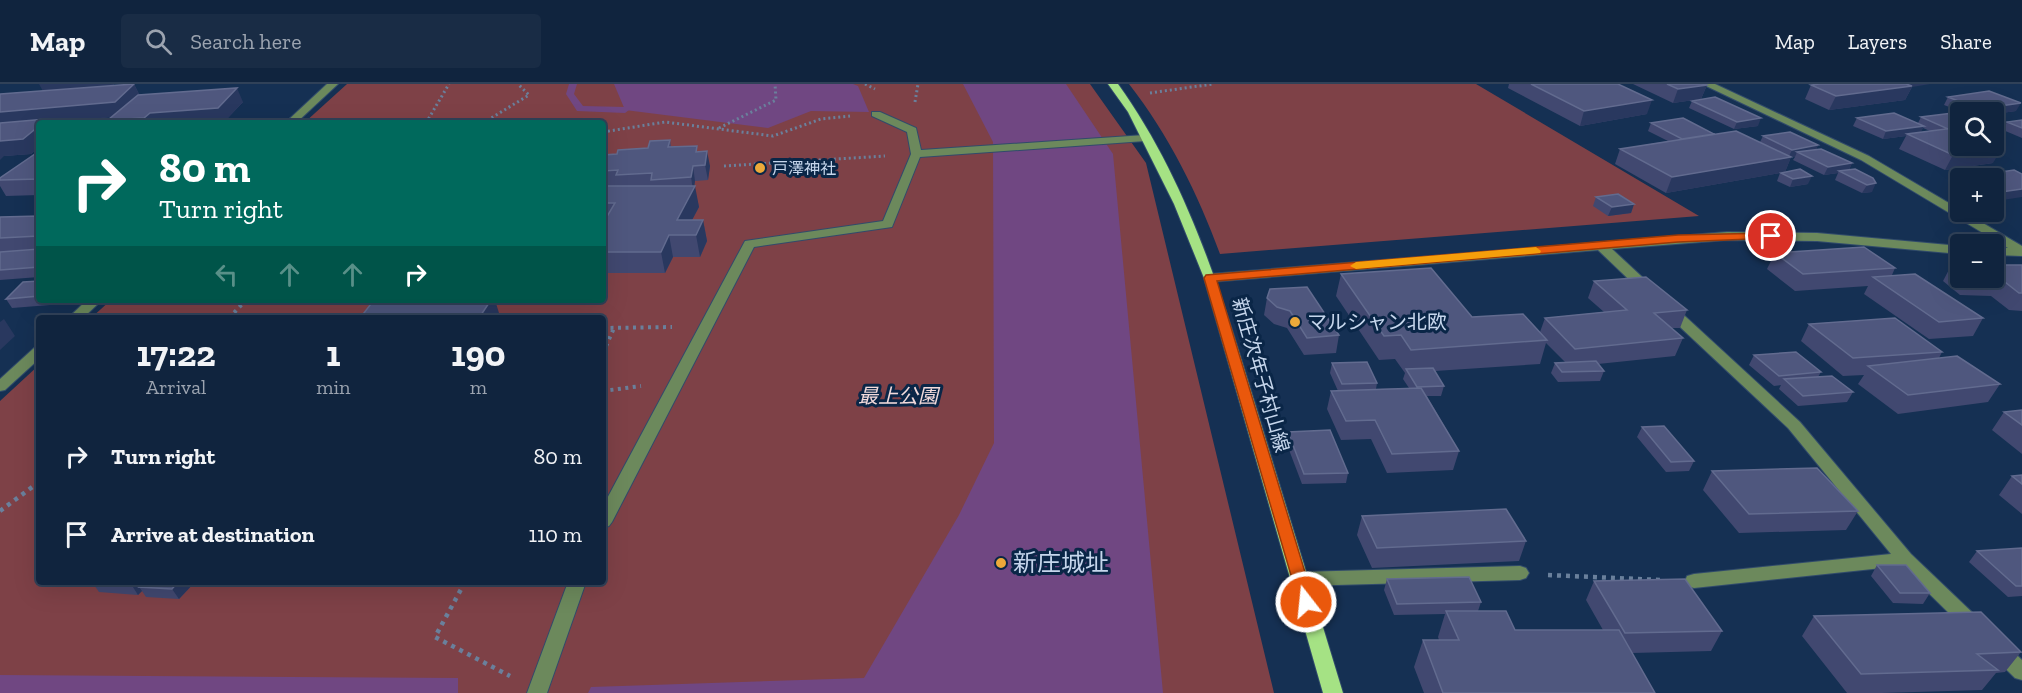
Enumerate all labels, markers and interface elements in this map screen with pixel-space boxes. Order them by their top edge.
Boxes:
search box [121,14,541,68]
text: Map [30,25,85,58]
icon: search [142,25,175,58]
text: Search here [190,28,302,55]
text: Map [1775,29,1815,54]
text: Layers [1848,29,1907,54]
text: Share [1940,29,1992,54]
map controls [1950,102,2004,288]
button: search [1950,102,2004,156]
text: 80 m [159,142,250,193]
icon: right [60,144,138,222]
place label: 戸澤神社 [772,159,836,178]
marker: 戸澤神社 [753,161,767,175]
button: + [1950,168,2004,222]
text: Turn right [159,193,283,225]
pin [1745,210,1796,261]
icon: arrive [1754,219,1787,252]
button: − [1950,234,2004,288]
icon: left [210,258,243,291]
icon: ahead [273,258,306,291]
icon: ahead [336,258,369,291]
icon: right [399,258,432,291]
street label: 新庄次年子村山線 [1227,295,1295,455]
place label: マルシャン北欧 [1307,310,1447,334]
marker: マルシャン北欧 [1288,315,1302,329]
text: 17:22 [136,332,216,375]
text: 1 [326,332,341,375]
text: 190 [451,332,506,375]
text: Arrival [146,375,206,399]
text: min [316,375,351,399]
text: m [470,375,487,399]
park label: 最上公園 [858,384,941,408]
icon: right [60,440,93,473]
text: Turn right [111,443,215,470]
text: 80 m [534,443,582,470]
icon: arrive [60,518,93,551]
text: Arrive at destination [111,521,314,548]
text: 110 m [528,521,582,548]
place label: 新庄城址 [1013,548,1109,577]
marker: 新庄城址 [994,556,1008,570]
position arrow [1274,570,1338,634]

